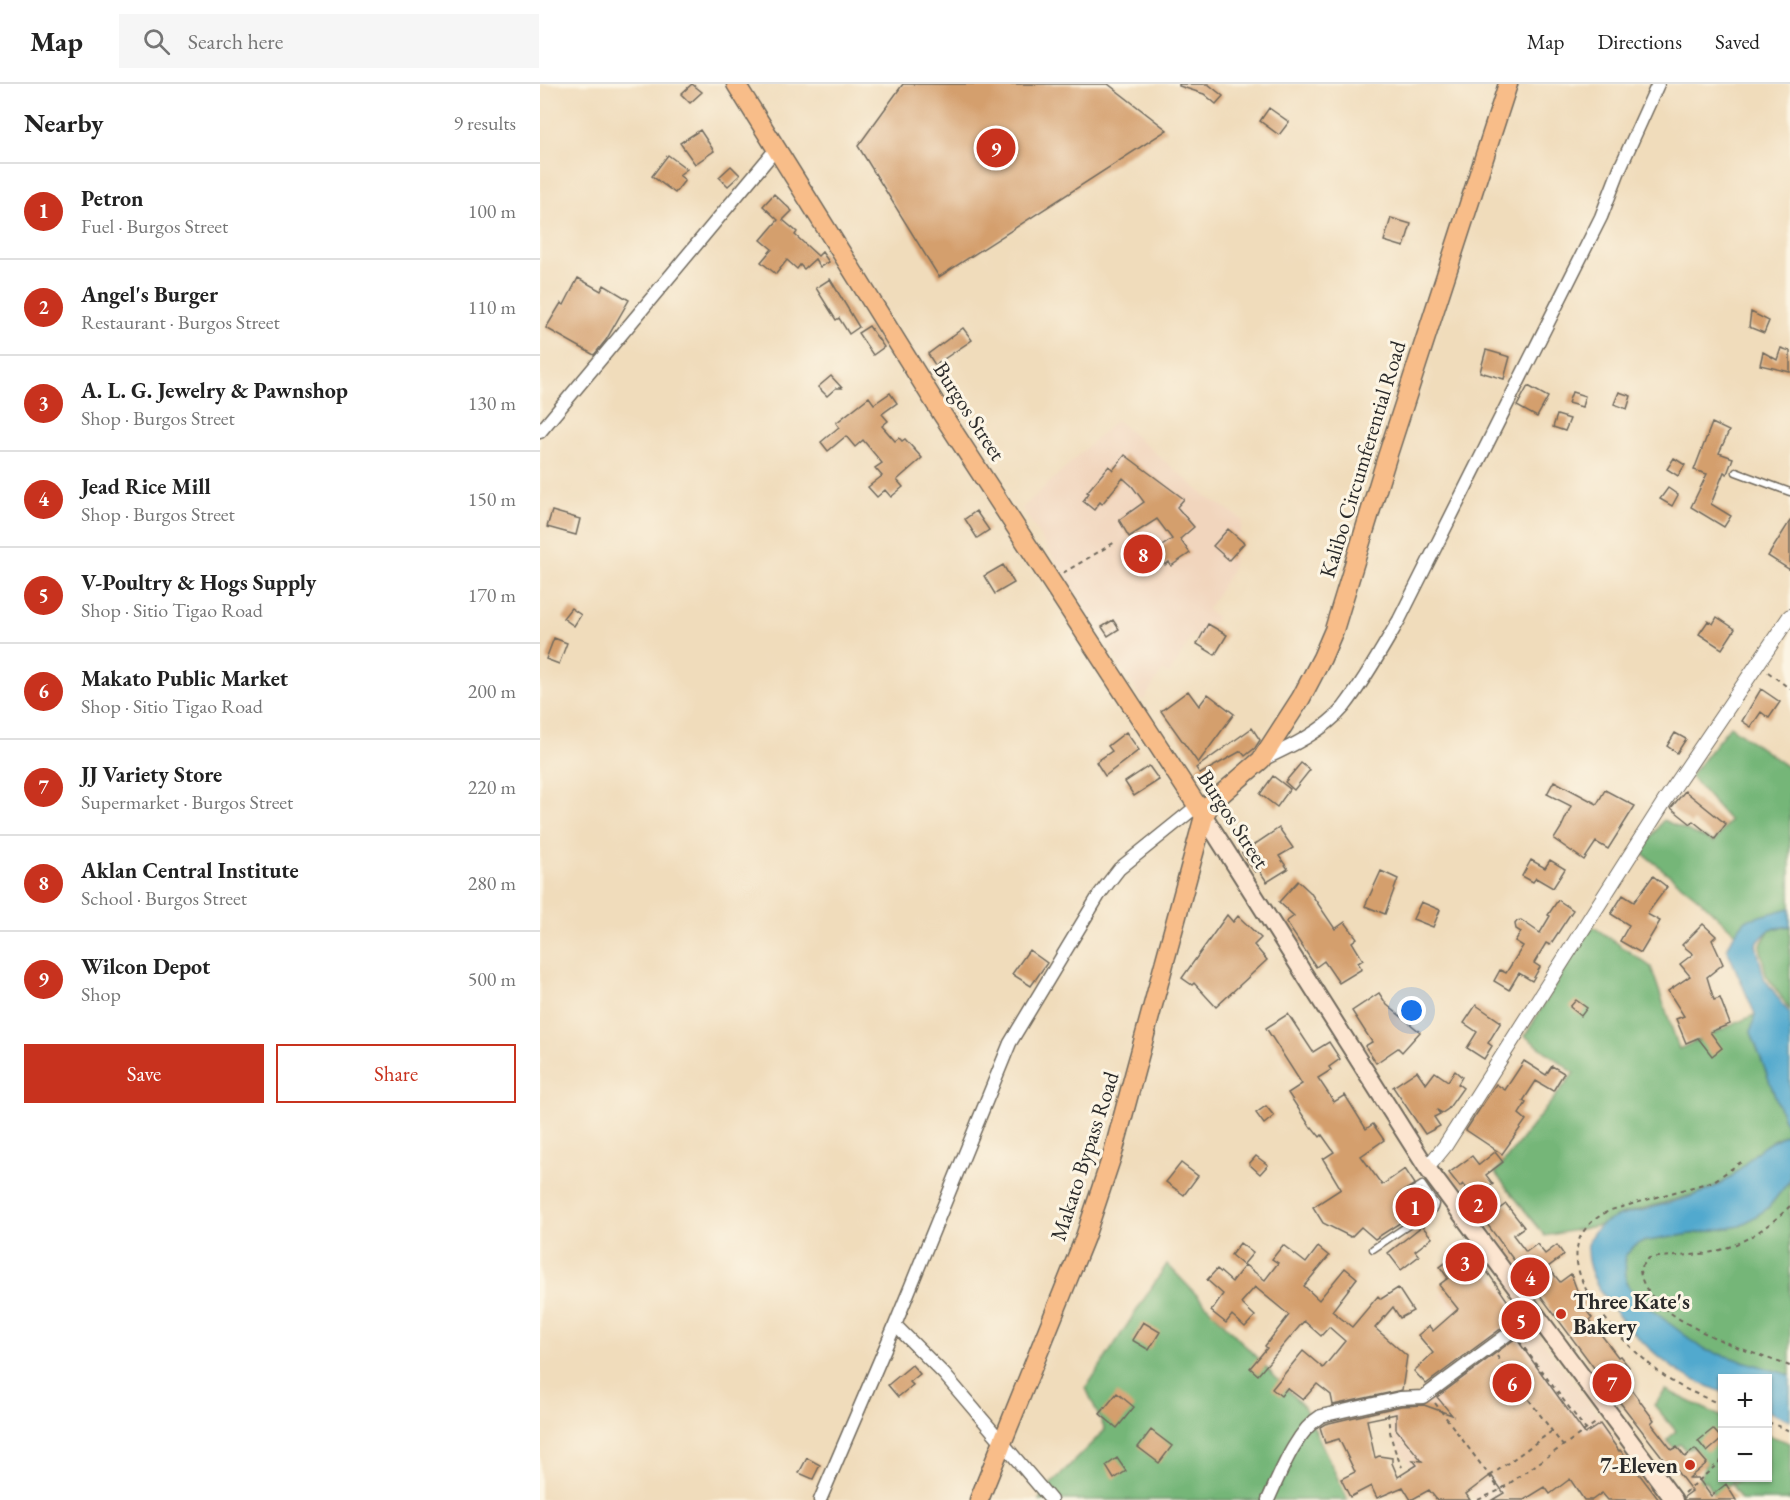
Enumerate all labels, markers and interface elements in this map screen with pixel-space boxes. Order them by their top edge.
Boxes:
search box [119,14,539,68]
text: Map [30,23,83,59]
icon: search [140,25,173,58]
text: Search here [188,27,283,56]
text: Map [1527,28,1564,55]
text: Directions [1597,28,1682,55]
text: Saved [1715,28,1760,55]
text: Nearby [24,106,104,140]
text: 9 results [453,110,516,136]
pin: 9 [976,126,1016,170]
text: Petron [81,184,144,213]
text: 1 [38,198,49,224]
text: 100 m [468,198,516,224]
text: Fuel · Burgos Street [81,213,228,239]
text: Angel's Burger [81,280,218,309]
text: 2 [38,294,49,320]
text: 110 m [468,294,516,320]
text: Restaurant · Burgos Street [81,309,280,335]
street label: Kalibo Circumferential Road [1313,336,1413,581]
street label: Burgos Street [927,356,1012,466]
text: A. L. G. Jewelry & Pawnshop [81,376,348,405]
text: 3 [38,390,49,416]
text: 130 m [468,390,516,416]
text: Shop · Burgos Street [81,405,235,431]
text: Jead Rice Mill [81,472,211,501]
text: 4 [38,486,49,512]
text: 150 m [468,486,516,512]
text: Shop · Burgos Street [81,501,235,527]
pin: 8 [1124,532,1162,576]
text: V-Poultry & Hogs Supply [81,568,316,597]
text: 5 [38,582,49,608]
text: 170 m [468,582,516,608]
text: Shop · Sitio Tigao Road [81,597,263,623]
text: Makato Public Market [81,664,288,693]
text: 6 [38,678,49,704]
text: 200 m [468,678,516,704]
text: Shop · Sitio Tigao Road [81,693,263,719]
text: JJ Variety Store [81,760,222,789]
street label: Burgos Street [1191,764,1276,874]
text: 7 [38,774,49,800]
text: 220 m [468,774,516,800]
text: Supermarket · Burgos Street [81,789,293,815]
text: Aklan Central Institute [81,856,299,885]
text: 8 [38,870,49,896]
text: 280 m [468,870,516,896]
text: School · Burgos Street [81,885,247,911]
text: Wilcon Depot [81,952,210,981]
text: 9 [38,966,49,992]
text: 500 m [468,966,516,992]
text: Shop [81,981,121,1007]
your location [1397,996,1426,1025]
button: Save [24,1044,264,1103]
button: Share [276,1044,516,1103]
street label: Makato Bypass Road [1043,1067,1126,1245]
pin: 2 [1458,1182,1498,1226]
pin: 1 [1396,1184,1434,1230]
pin: 3 [1446,1240,1484,1284]
pin: 4 [1510,1254,1550,1300]
place label: Three Kate's Bakery [1573,1287,1690,1341]
pin: 5 [1502,1298,1540,1342]
marker: Three Kate's Bakery [1554,1307,1568,1321]
pin: 6 [1492,1360,1532,1406]
pin: 7 [1592,1360,1632,1406]
map controls [1718,1374,1772,1482]
button: + [1718,1374,1772,1428]
button: − [1718,1428,1772,1482]
place label: 7-Eleven [1600,1451,1679,1480]
marker: 7-Eleven [1683,1458,1697,1472]

